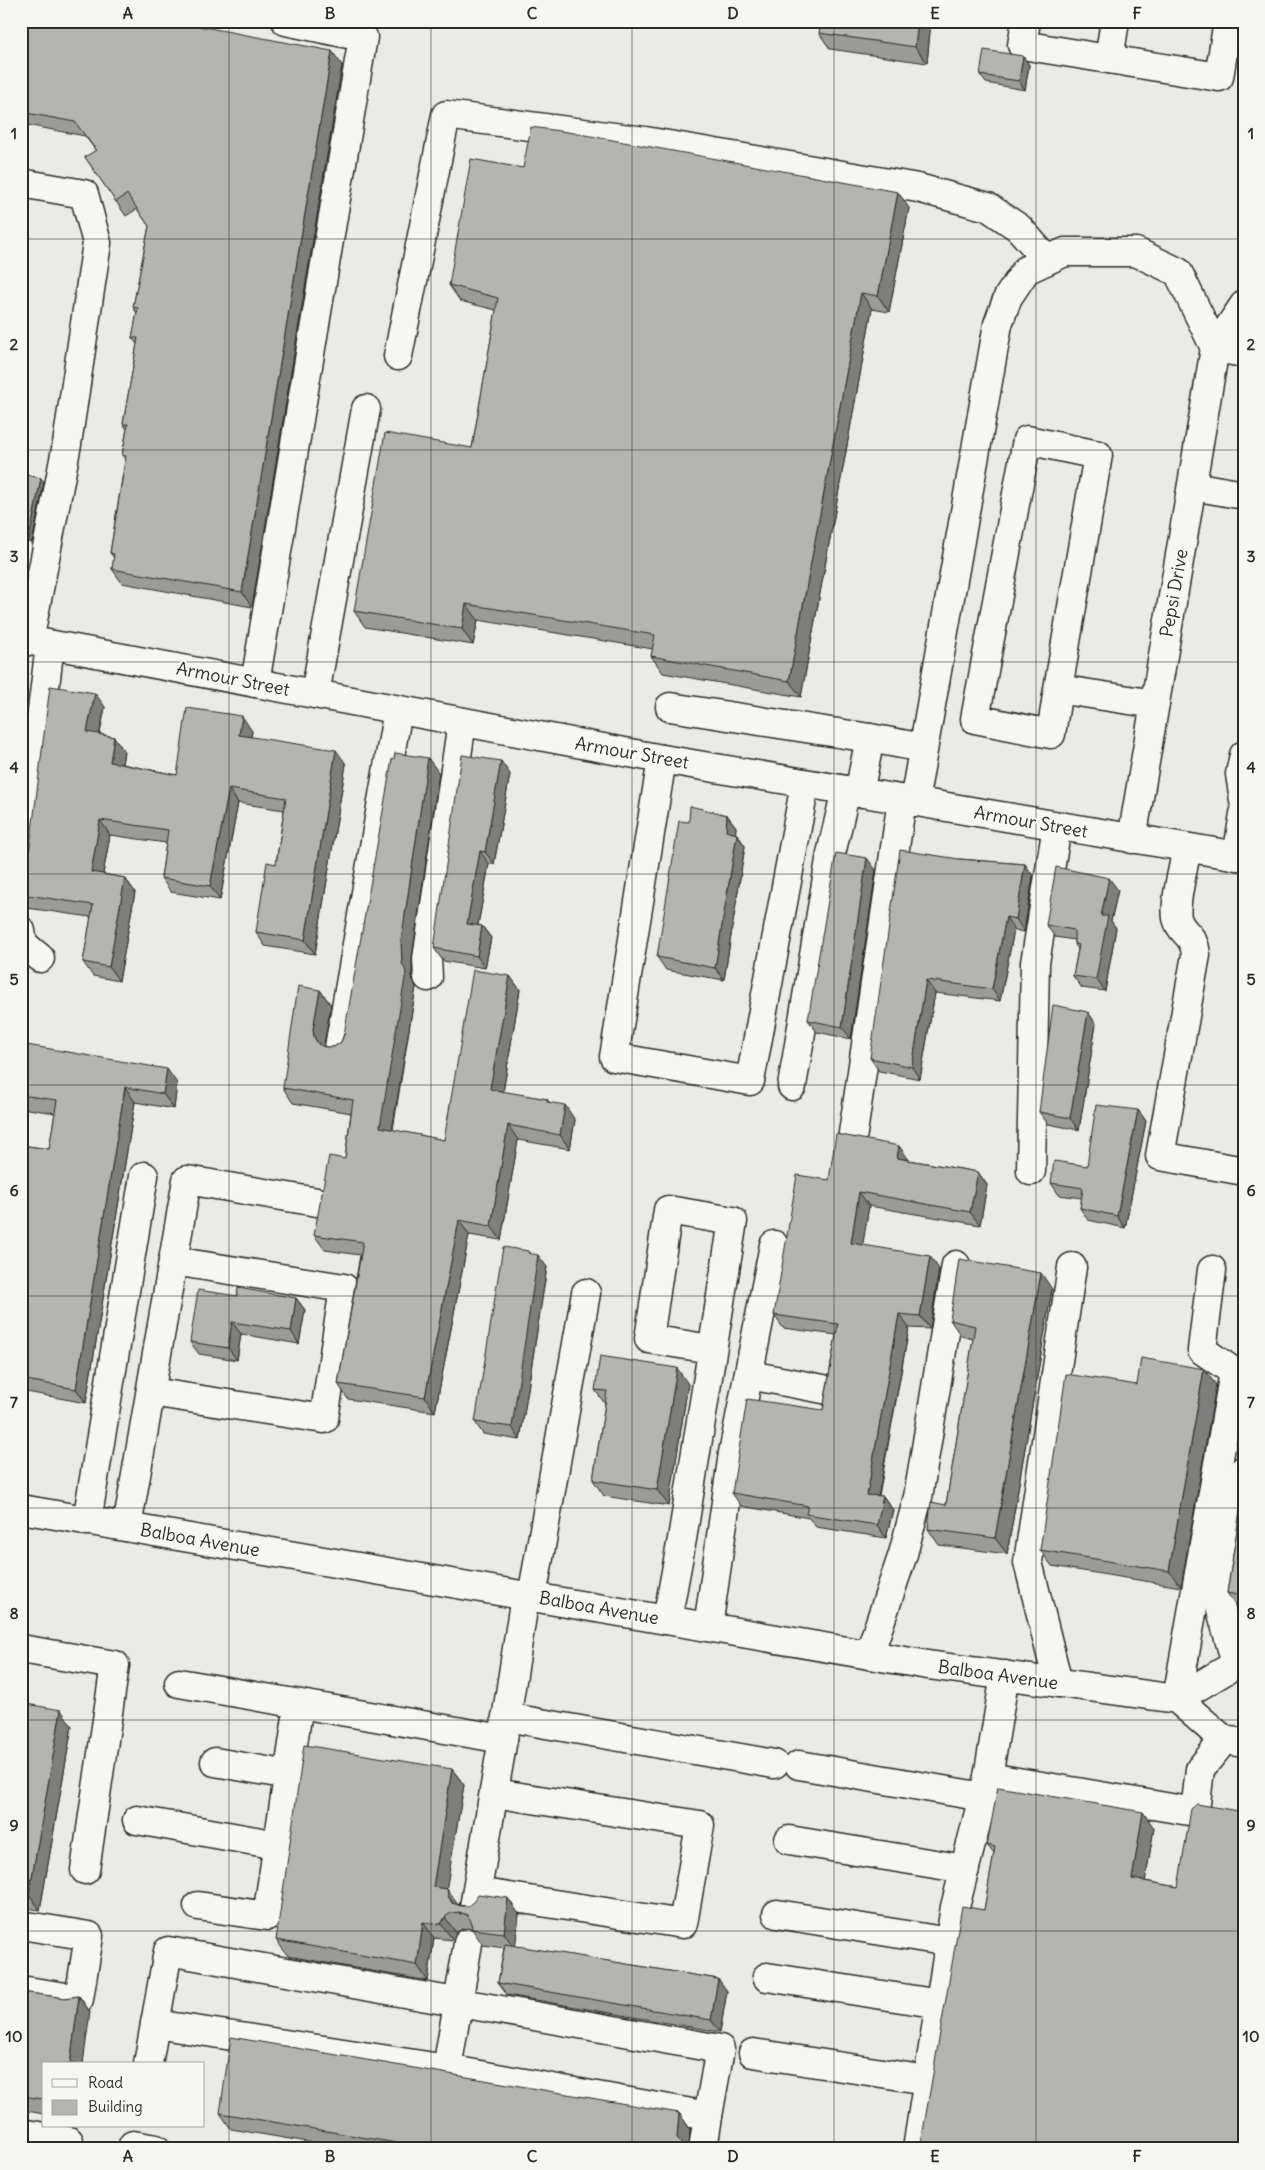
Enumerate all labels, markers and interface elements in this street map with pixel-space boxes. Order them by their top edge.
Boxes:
text: A [123,3,133,23]
text: B [325,3,336,23]
text: C [527,3,538,23]
text: D [727,3,739,23]
text: E [930,3,940,23]
text: F [1132,3,1142,23]
text: 1 [11,123,17,143]
text: 1 [1248,123,1254,143]
text: 2 [10,334,19,354]
text: 2 [1247,334,1256,354]
text: 3 [9,546,19,566]
text: 3 [1246,546,1256,566]
street label: Pepsi Drive [1154,547,1193,639]
street label: Armour Street [174,656,292,701]
street label: Armour Street [573,731,691,774]
text: 4 [9,757,19,777]
text: 4 [1246,757,1256,777]
street label: Armour Street [972,800,1090,843]
text: 5 [9,969,19,989]
text: 5 [1246,969,1256,989]
text: 6 [9,1180,19,1200]
text: 6 [1246,1180,1256,1200]
text: 7 [10,1392,18,1412]
text: 7 [1247,1392,1255,1412]
street label: Balboa Avenue [138,1518,262,1561]
street label: Balboa Avenue [537,1586,661,1629]
text: 8 [9,1603,19,1623]
text: 8 [1246,1603,1256,1623]
street label: Balboa Avenue [937,1655,1060,1694]
text: 9 [9,1815,19,1835]
text: 9 [1246,1815,1256,1835]
text: 10 [6,2026,22,2046]
text: 10 [1243,2026,1259,2046]
legend [42,2062,205,2128]
text: Road [88,2073,123,2092]
text: Building [88,2097,143,2116]
text: A [123,2146,133,2166]
text: B [325,2146,336,2166]
text: C [527,2146,538,2166]
text: D [727,2146,739,2166]
text: E [930,2146,940,2166]
text: F [1132,2146,1142,2166]

